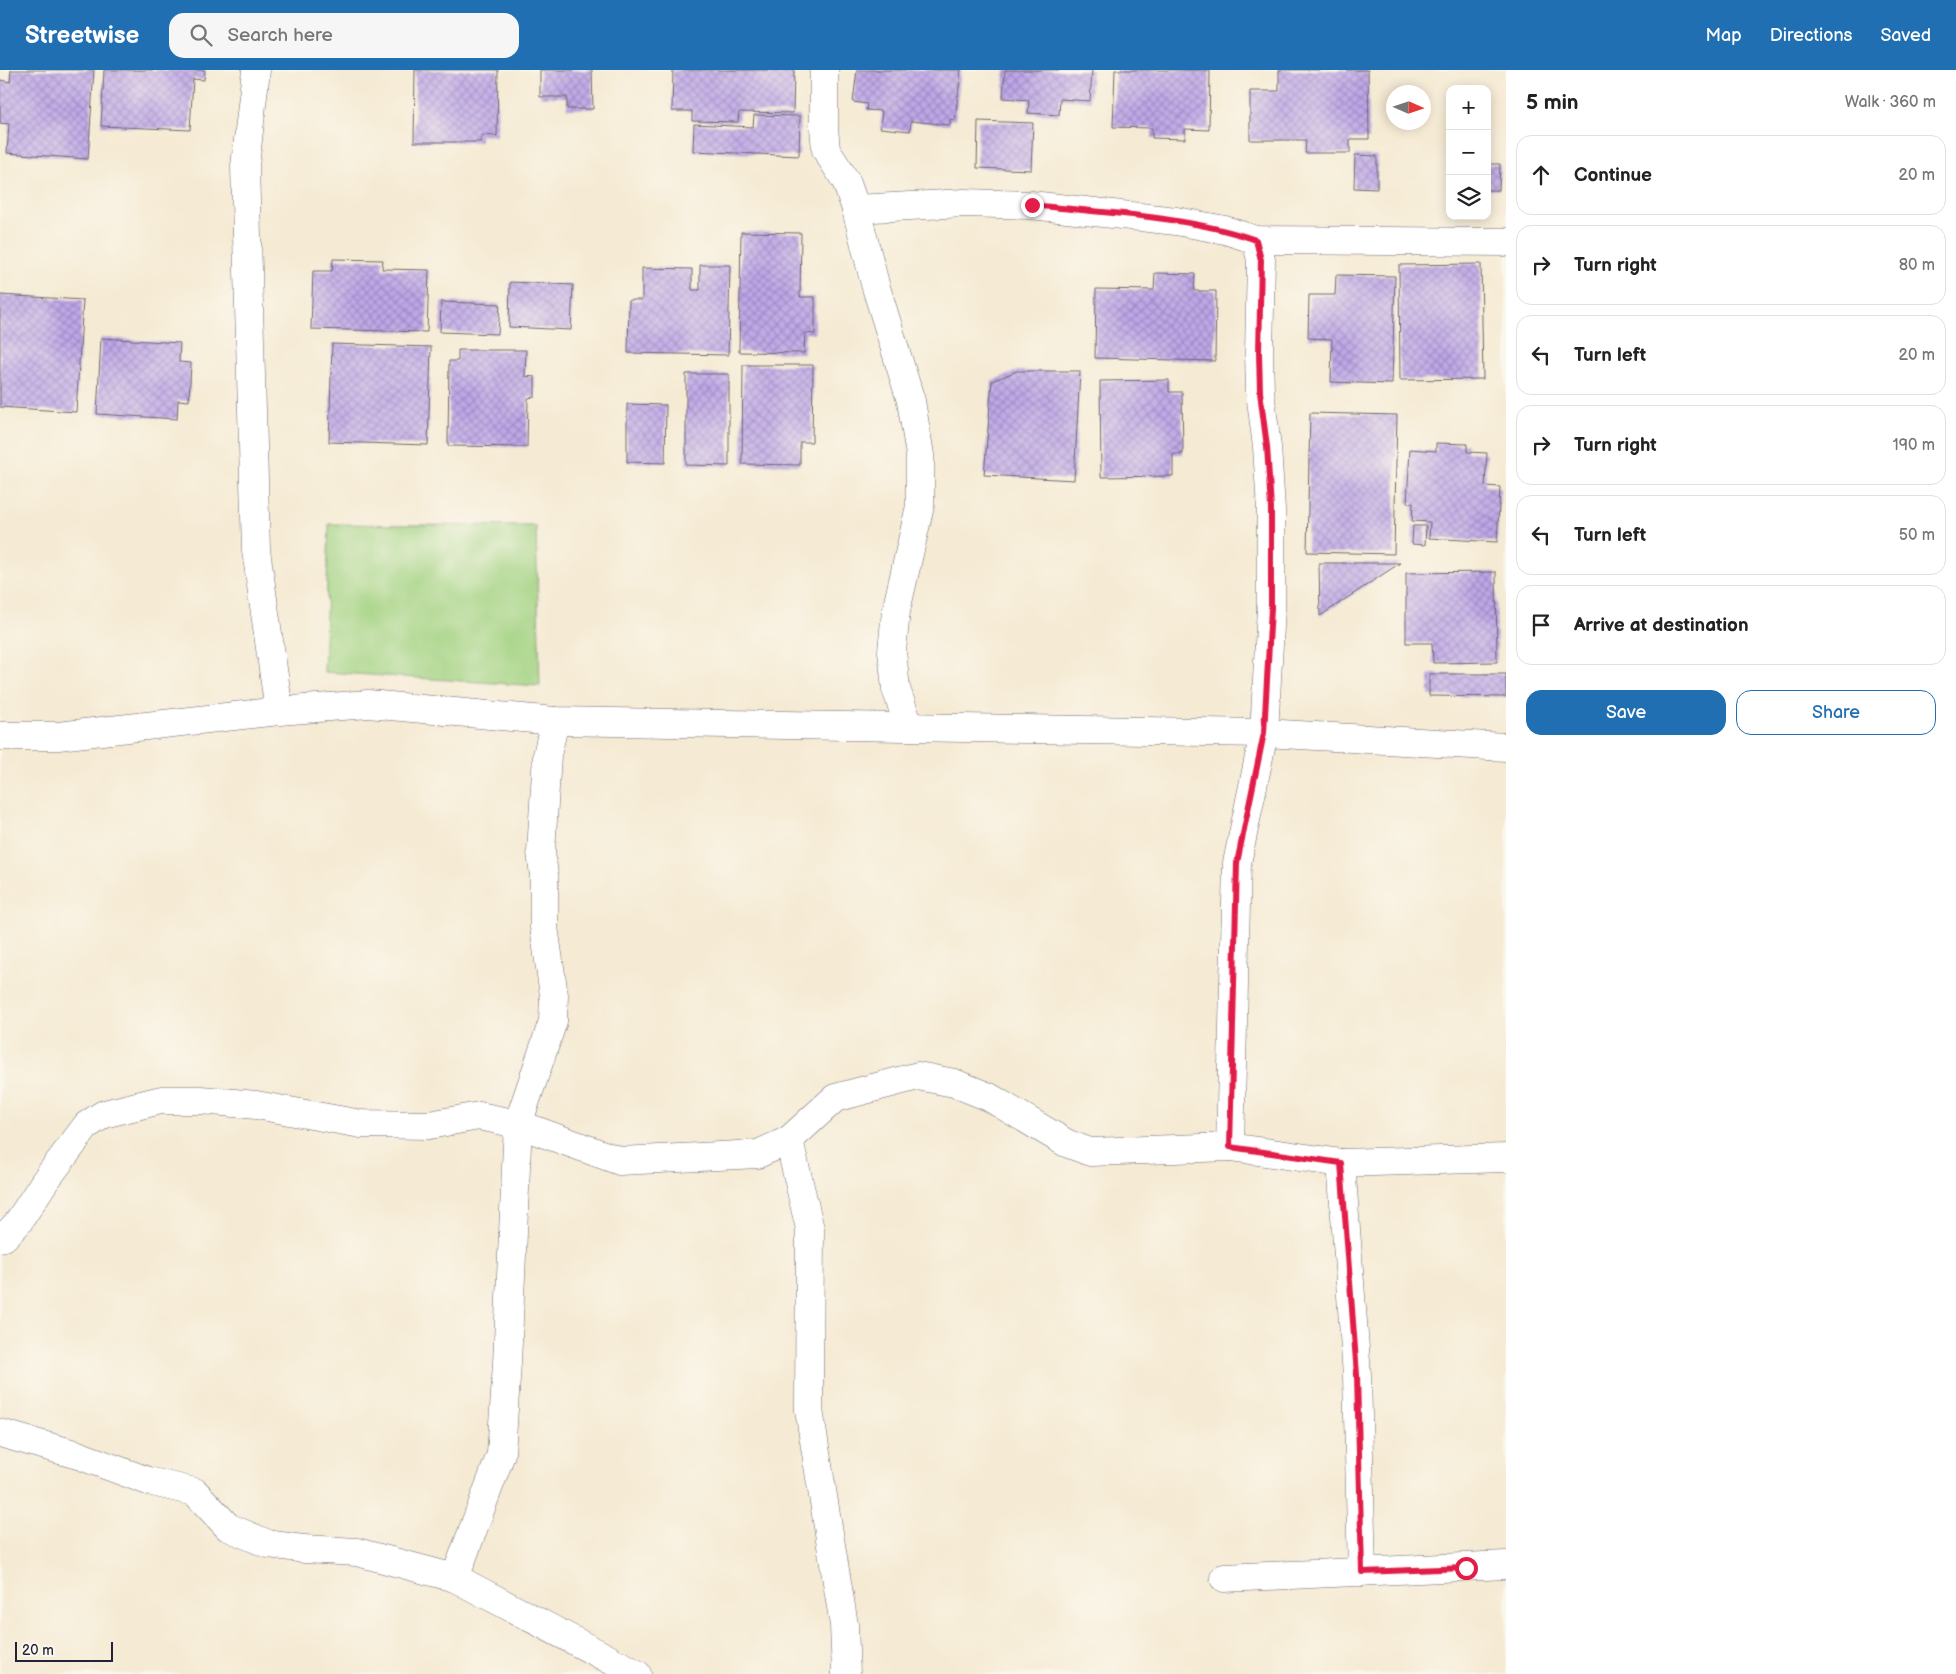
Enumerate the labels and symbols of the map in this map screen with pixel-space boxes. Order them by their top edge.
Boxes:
north arrow [1386,85,1431,130]
route end [1021,194,1044,217]
route start [1455,1557,1478,1580]
scale bar [15,1639,112,1662]

